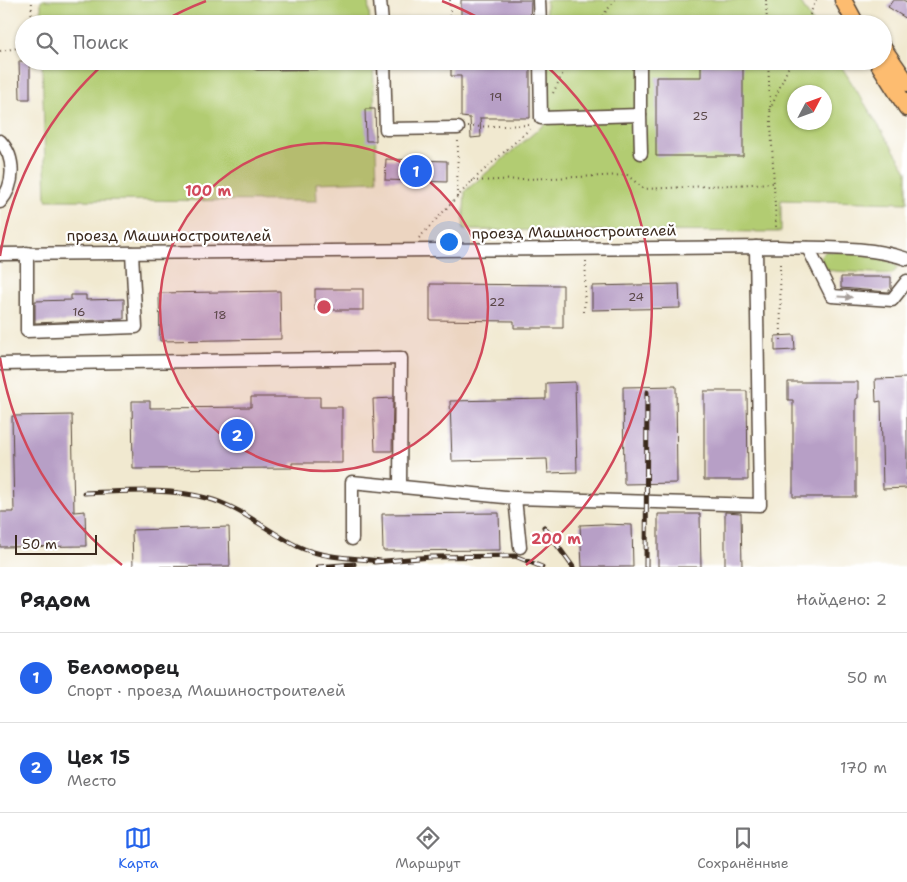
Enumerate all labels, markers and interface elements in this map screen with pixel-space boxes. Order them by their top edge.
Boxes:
search box [15,15,892,70]
icon: search [33,29,61,57]
text: Поиск [73,30,128,55]
north arrow [787,85,832,130]
house number: 19 [490,89,502,105]
house number: 25 [692,108,708,124]
pin: 1 [400,152,432,190]
text: 100 m [185,181,231,201]
street label: проезд Машиностроителей [472,220,677,244]
street label: проезд Машиностроителей [67,226,271,246]
your location [436,229,462,255]
house number: 24 [628,289,644,305]
one-way arrow [837,293,853,301]
house number: 22 [489,294,505,310]
centre of rings [315,298,333,316]
house number: 16 [72,304,86,320]
house number: 18 [213,307,227,323]
pin: 2 [221,416,253,454]
text: 200 m [531,529,581,549]
scale bar [15,532,98,555]
text: 50 m [22,535,57,553]
text: Рядом [20,586,90,614]
text: Найдено: 2 [796,589,887,610]
text: Беломорец [67,655,179,680]
text: 1 [32,667,40,688]
text: 50 m [847,667,887,688]
text: Спорт · проезд Машиностроителей [67,680,346,701]
text: Цех 15 [67,745,130,770]
text: 2 [30,757,42,778]
text: 170 m [840,757,887,778]
text: Место [67,770,117,791]
tab: Карта [118,824,158,872]
tab: Маршрут [395,824,460,872]
tab: Сохранённые [697,824,789,872]

